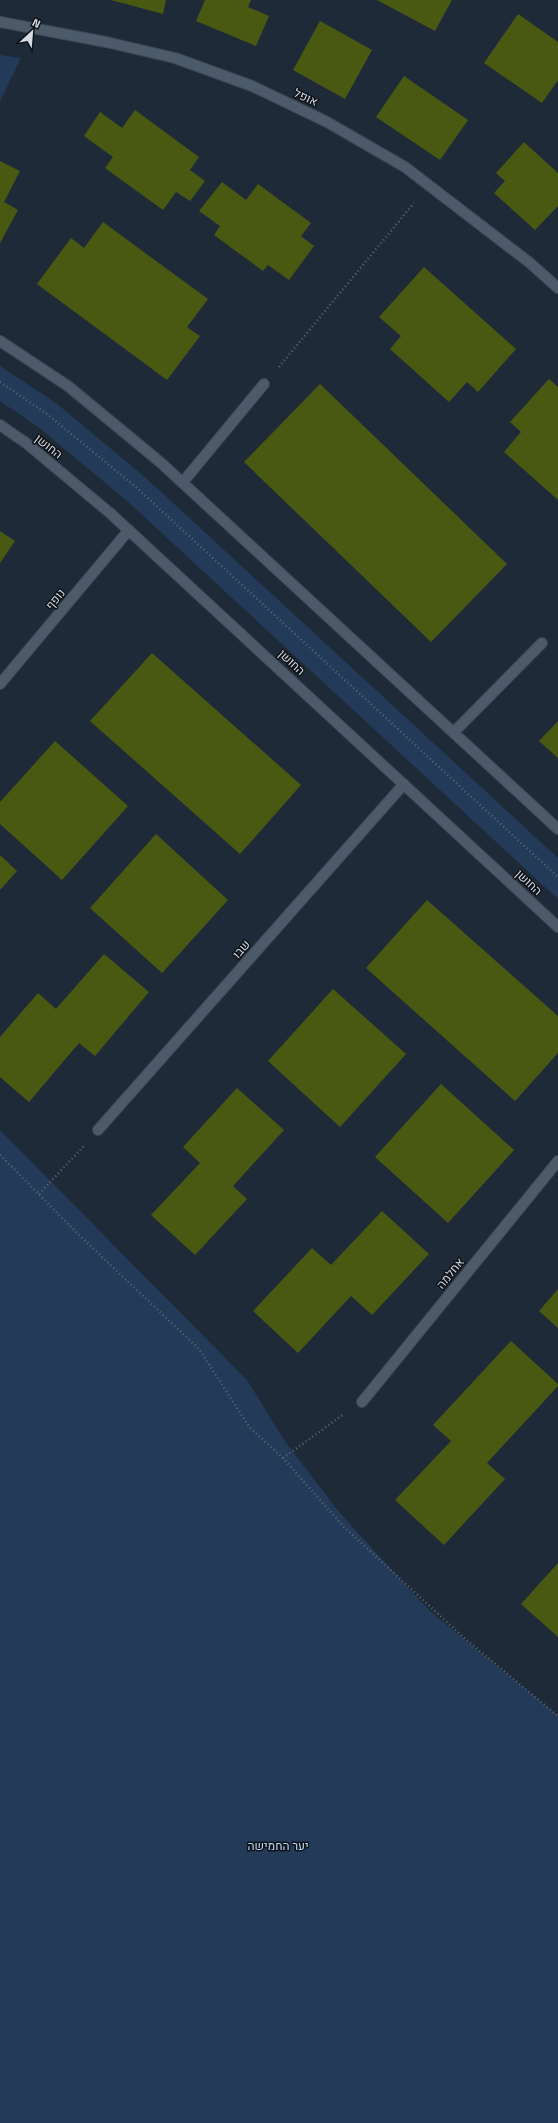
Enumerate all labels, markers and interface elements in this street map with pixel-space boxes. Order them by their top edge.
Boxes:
north arrow [12,12,52,52]
text: N [29,14,43,32]
street label: אופל [291,83,322,111]
street label: החושן [31,429,67,463]
street label: נופף [40,584,70,614]
street label: החושן [274,645,310,679]
street label: החושן [511,865,547,899]
street label: שבו [227,935,255,963]
street label: אחלמה [431,1253,469,1293]
park label: יער החמישה [247,1836,309,1855]

